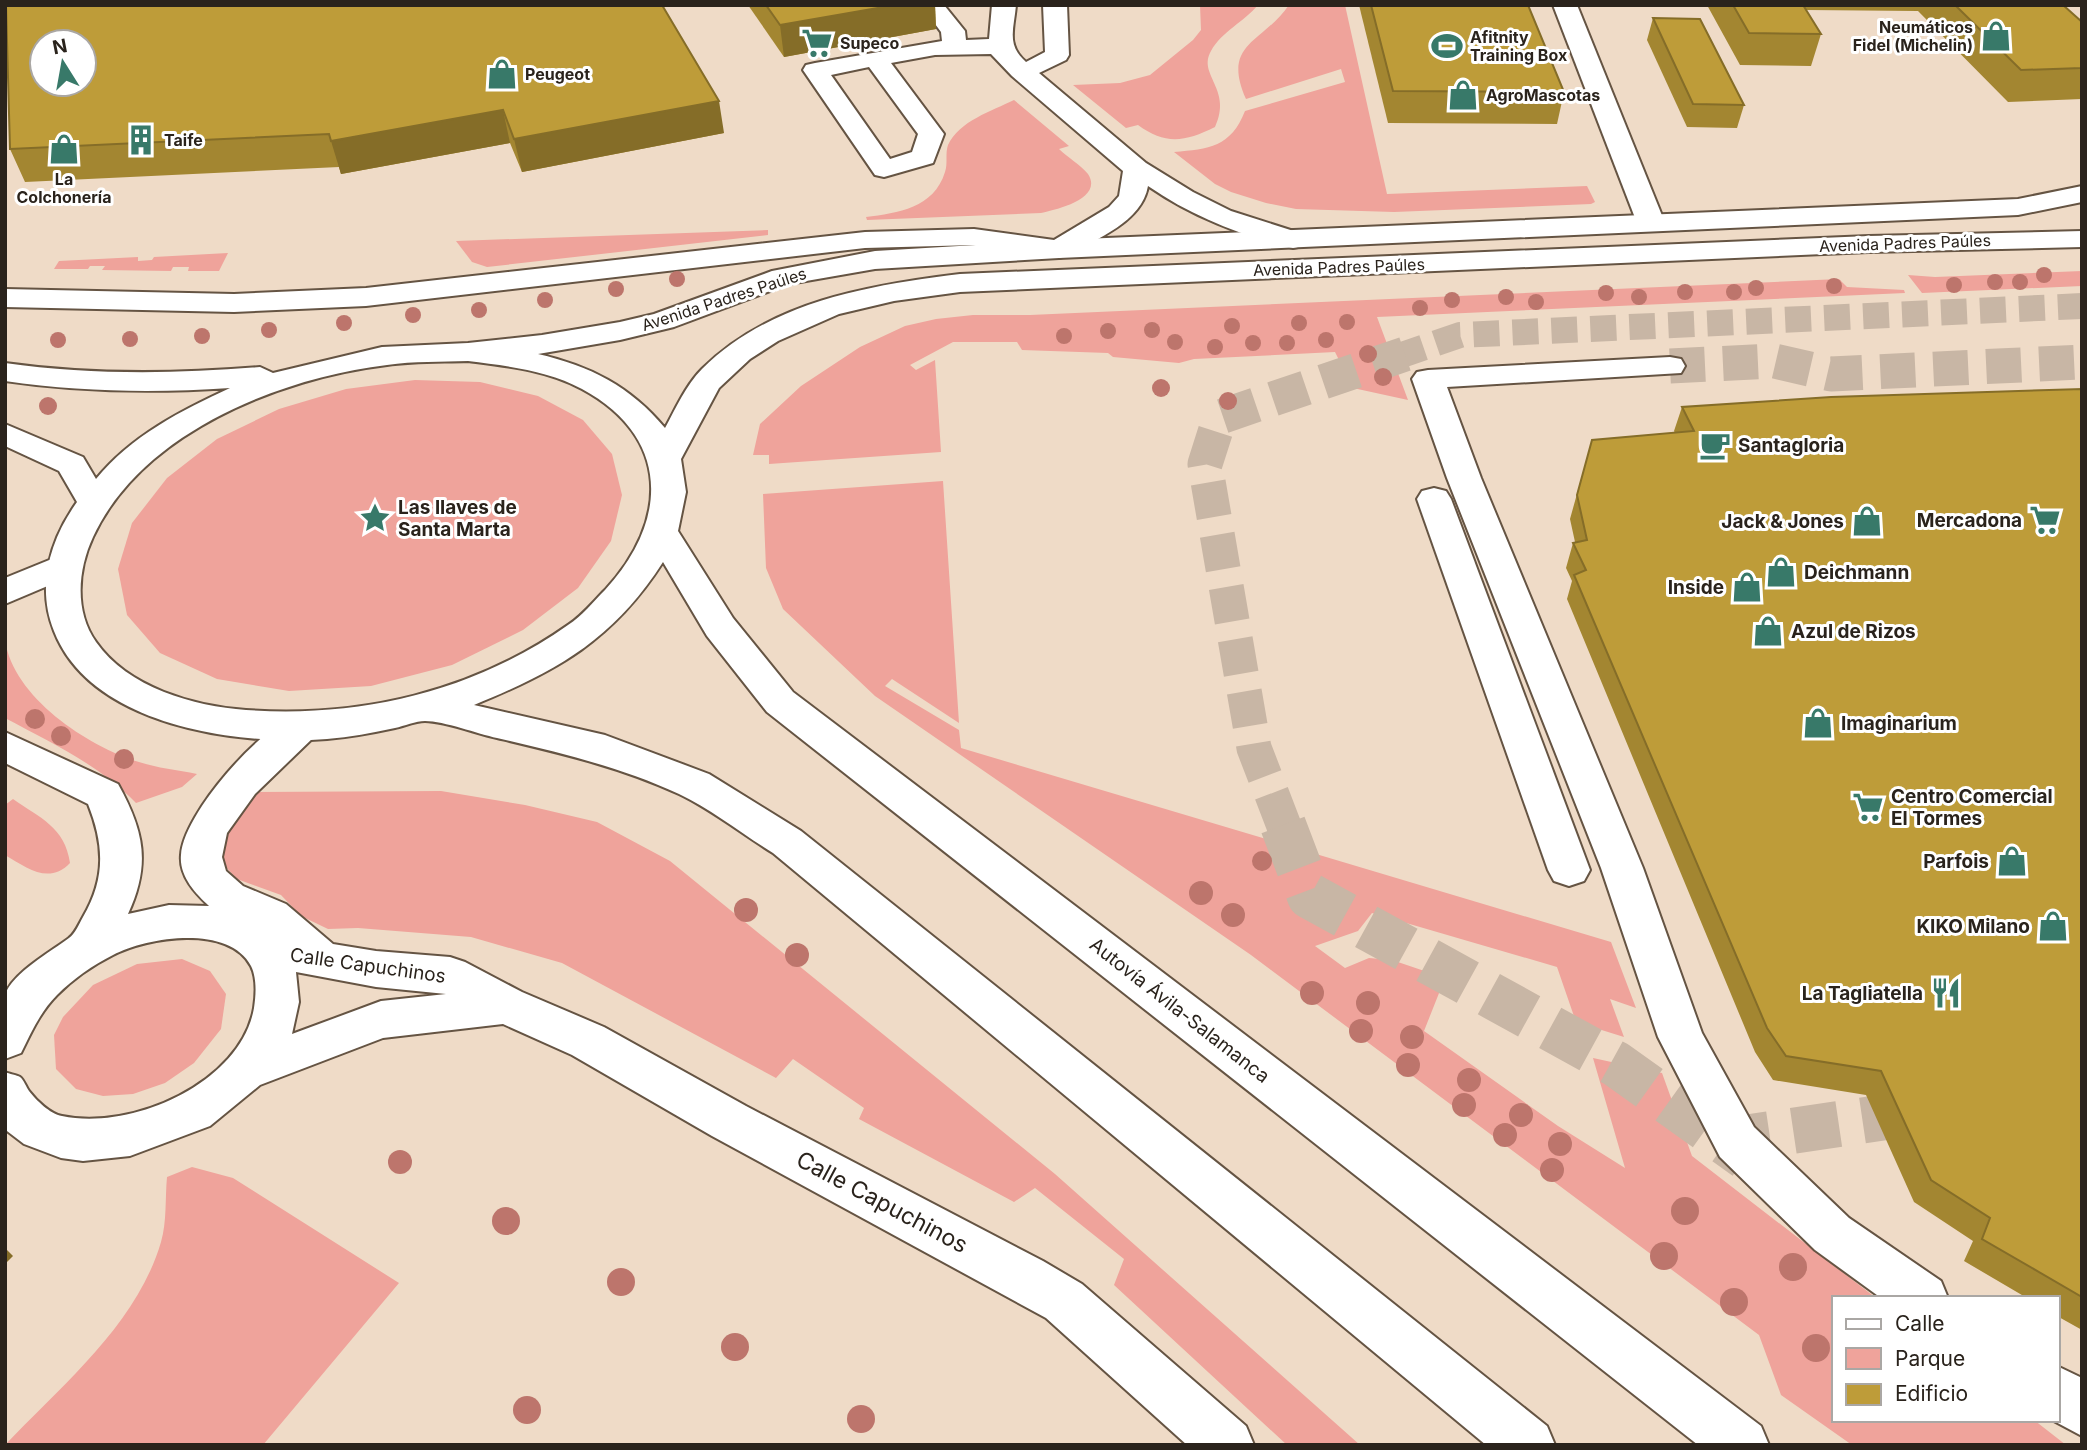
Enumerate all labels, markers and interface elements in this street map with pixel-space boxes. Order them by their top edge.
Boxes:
place label: Neumáticos Fidel (Michelin) [1853,17,1973,55]
shop icon: Neumáticos Fidel (Michelin) [1979,19,2013,53]
supermarket icon: Supeco [800,26,834,60]
place label: Afitnity Training Box [1470,27,1567,65]
north arrow [28,28,98,98]
sports icon: Afitnity Training Box [1430,29,1464,63]
place label: Supeco [840,33,899,53]
text: N [51,34,69,59]
shop icon: Peugeot [485,57,519,91]
place label: Peugeot [525,64,590,84]
shop icon: AgroMascotas [1446,78,1480,112]
place label: AgroMascotas [1486,85,1600,105]
building icon: Taife [124,123,158,157]
place label: Taife [164,130,203,150]
shop icon: La Colchonería [47,132,81,166]
place label: La Colchonería [17,169,111,207]
street label: Avenida Padres Paúles [1819,230,1991,256]
street label: Avenida Padres Paúles [1253,254,1425,280]
street label: Avenida Padres Paúles [639,263,809,335]
cafe icon: Santagloria [1698,428,1732,462]
place label: Santagloria [1738,434,1844,457]
place label: Las llaves de Santa Marta [398,496,517,541]
place icon: Las llaves de Santa Marta [358,501,392,535]
supermarket icon: Mercadona [2028,503,2062,537]
shop icon: Jack & Jones [1850,504,1884,538]
place label: Mercadona [1917,509,2022,532]
place label: Jack & Jones [1721,510,1844,533]
shop icon: Deichmann [1764,555,1798,589]
place label: Deichmann [1804,561,1909,584]
shop icon: Inside [1730,570,1764,604]
place label: Inside [1668,576,1724,599]
shop icon: Azul de Rizos [1751,614,1785,648]
place label: Azul de Rizos [1791,620,1916,643]
shop icon: Imaginarium [1801,706,1835,740]
place label: Imaginarium [1841,712,1957,735]
place label: Centro Comercial El Tormes [1891,785,2053,830]
supermarket icon: Centro Comercial El Tormes [1851,790,1885,824]
shop icon: Parfois [1995,844,2029,878]
place label: Parfois [1923,850,1989,873]
shop icon: KIKO Milano [2036,909,2070,943]
place label: KIKO Milano [1916,915,2030,938]
street label: Autovía Ávila-Salamanca [1085,932,1275,1088]
street label: Calle Capuchinos [289,943,447,988]
restaurant icon: La Tagliatella [1929,976,1963,1010]
place label: La Tagliatella [1802,982,1923,1005]
street label: Calle Capuchinos [792,1145,972,1259]
legend [1832,1296,2059,1422]
text: Calle [1895,1311,1945,1336]
text: Parque [1895,1346,1965,1371]
text: Edificio [1895,1381,1968,1406]

